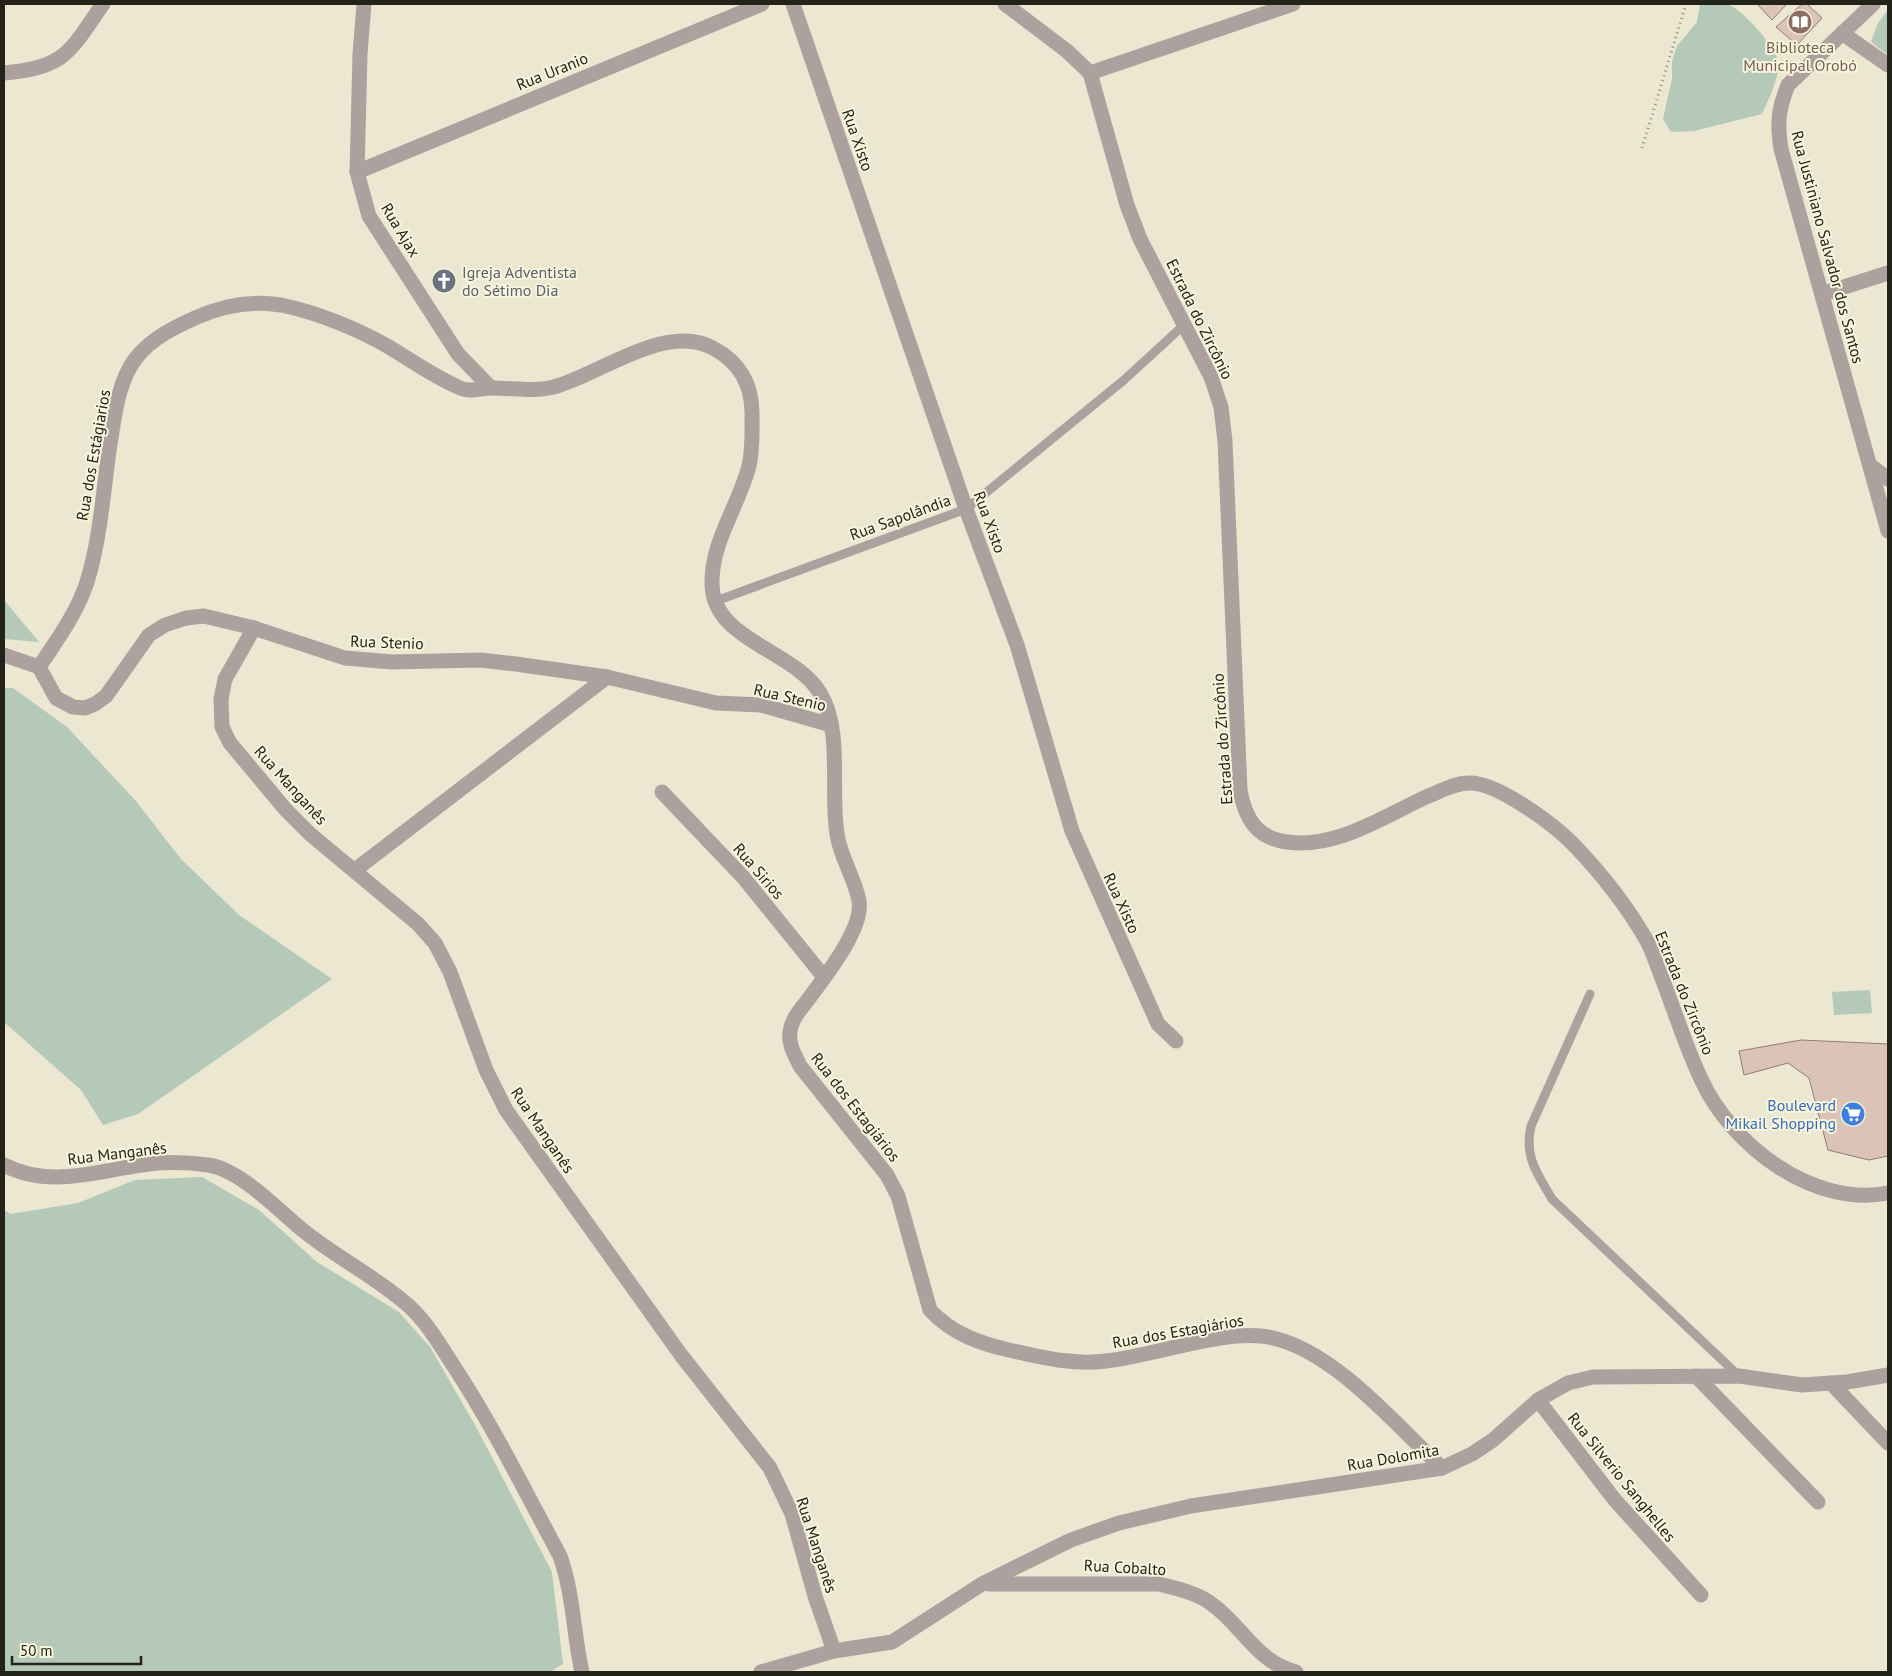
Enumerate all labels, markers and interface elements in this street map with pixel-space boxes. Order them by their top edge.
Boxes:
library icon: Biblioteca Municipal Orobó [1787,9,1813,35]
place label: Biblioteca Municipal Orobó [1743,37,1857,75]
street label: Rua Uranio [513,48,591,94]
street label: Rua Xisto [838,106,878,174]
street label: Rua Justiniano Salvador dos Santos [1787,128,1869,366]
street label: Rua Ajax [377,199,425,261]
street label: Estrada do Zircônio [1162,256,1238,382]
place label: Igreja Adventista do Sétimo Dia [462,262,577,300]
church icon: Igreja Adventista do Sétimo Dia [431,268,457,294]
street label: Rua dos Estágiarios [72,388,114,522]
street label: Rua Xisto [970,488,1010,556]
street label: Rua Sapolândia [847,489,953,545]
street label: Rua Stenio [350,631,424,653]
street label: Estrada do Zircônio [1207,673,1237,805]
street label: Rua Stenio [752,679,828,715]
street label: Rua Manganês [250,741,332,829]
street label: Rua Sirios [729,839,789,903]
street label: Rua Xisto [1099,870,1145,936]
street label: Estrada do Zircônio [1651,928,1719,1058]
street label: Rua dos Estagiários [807,1048,905,1166]
street label: Rua Manganês [507,1083,579,1177]
place label: Boulevard Mikail Shopping [1725,1095,1836,1133]
supermarket icon: Boulevard Mikail Shopping [1840,1101,1866,1127]
street label: Rua Manganês [66,1137,168,1169]
street label: Rua dos Estagiários [1111,1310,1245,1352]
street label: Rua Silverio Sanghelles [1564,1408,1681,1546]
street label: Rua Dolomita [1345,1439,1441,1475]
street label: Rua Manganês [792,1495,842,1596]
street label: Rua Cobalto [1083,1555,1167,1579]
scale bar [12,1634,141,1666]
text: 50 m [20,1641,53,1660]

